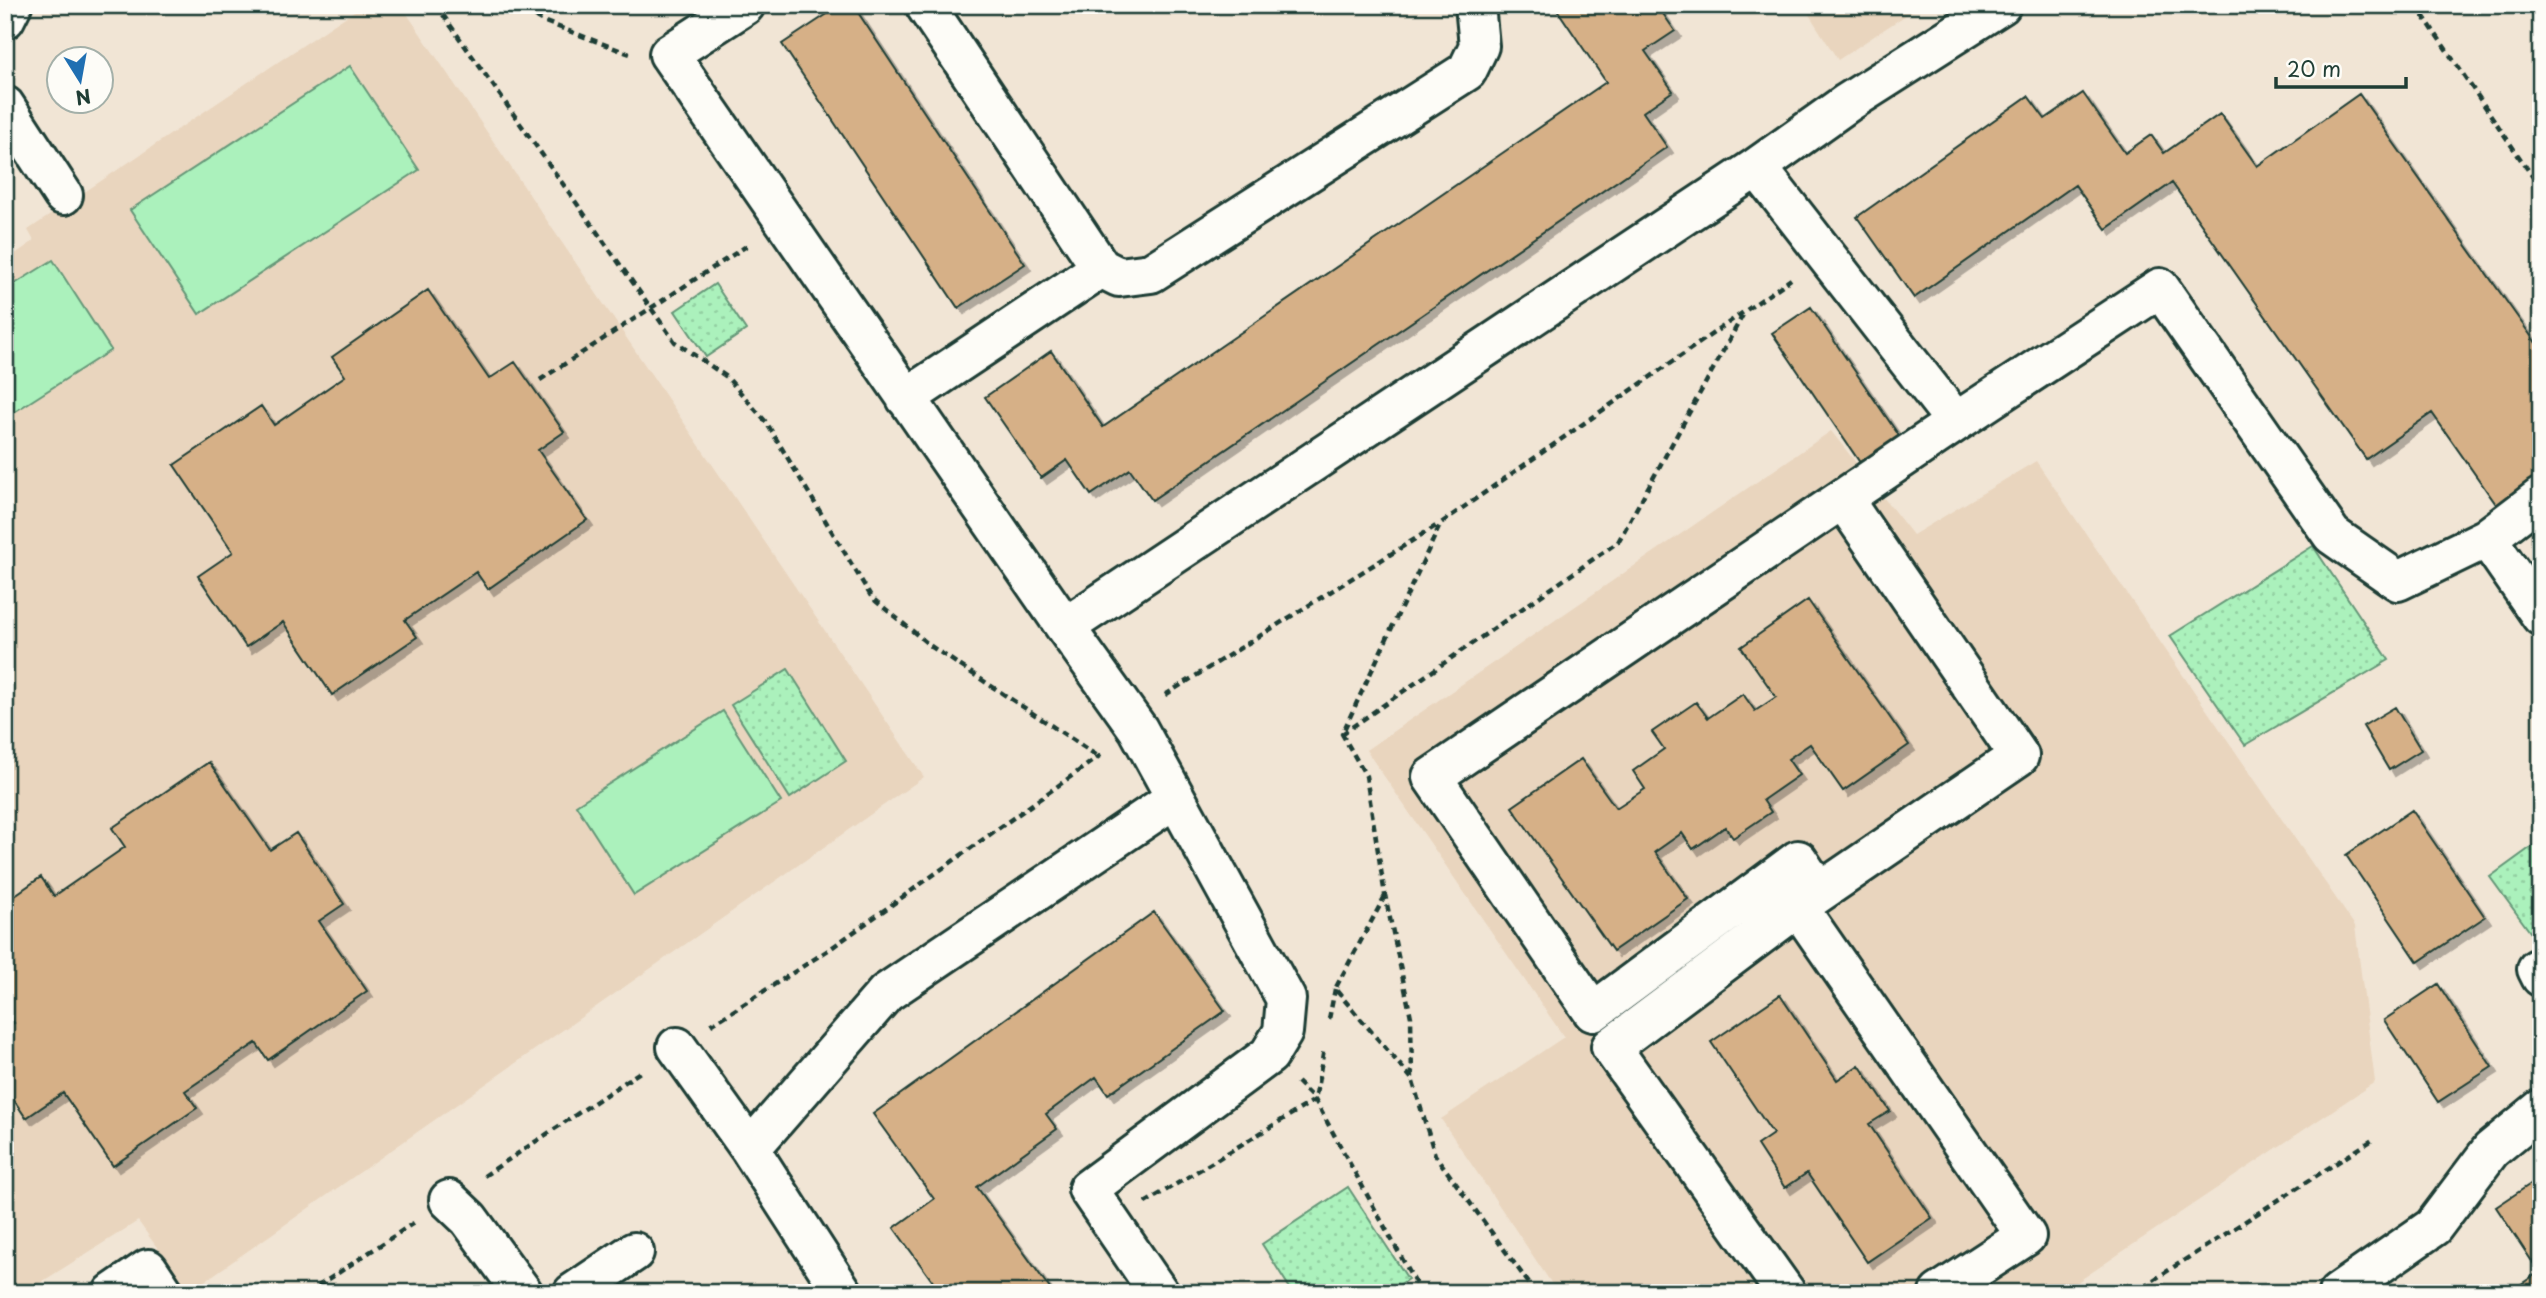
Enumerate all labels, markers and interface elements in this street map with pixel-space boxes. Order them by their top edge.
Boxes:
north arrow [46,46,116,116]
scale bar [2276,46,2406,90]
text: 20 m [2287,52,2341,84]
text: N [73,82,93,113]

